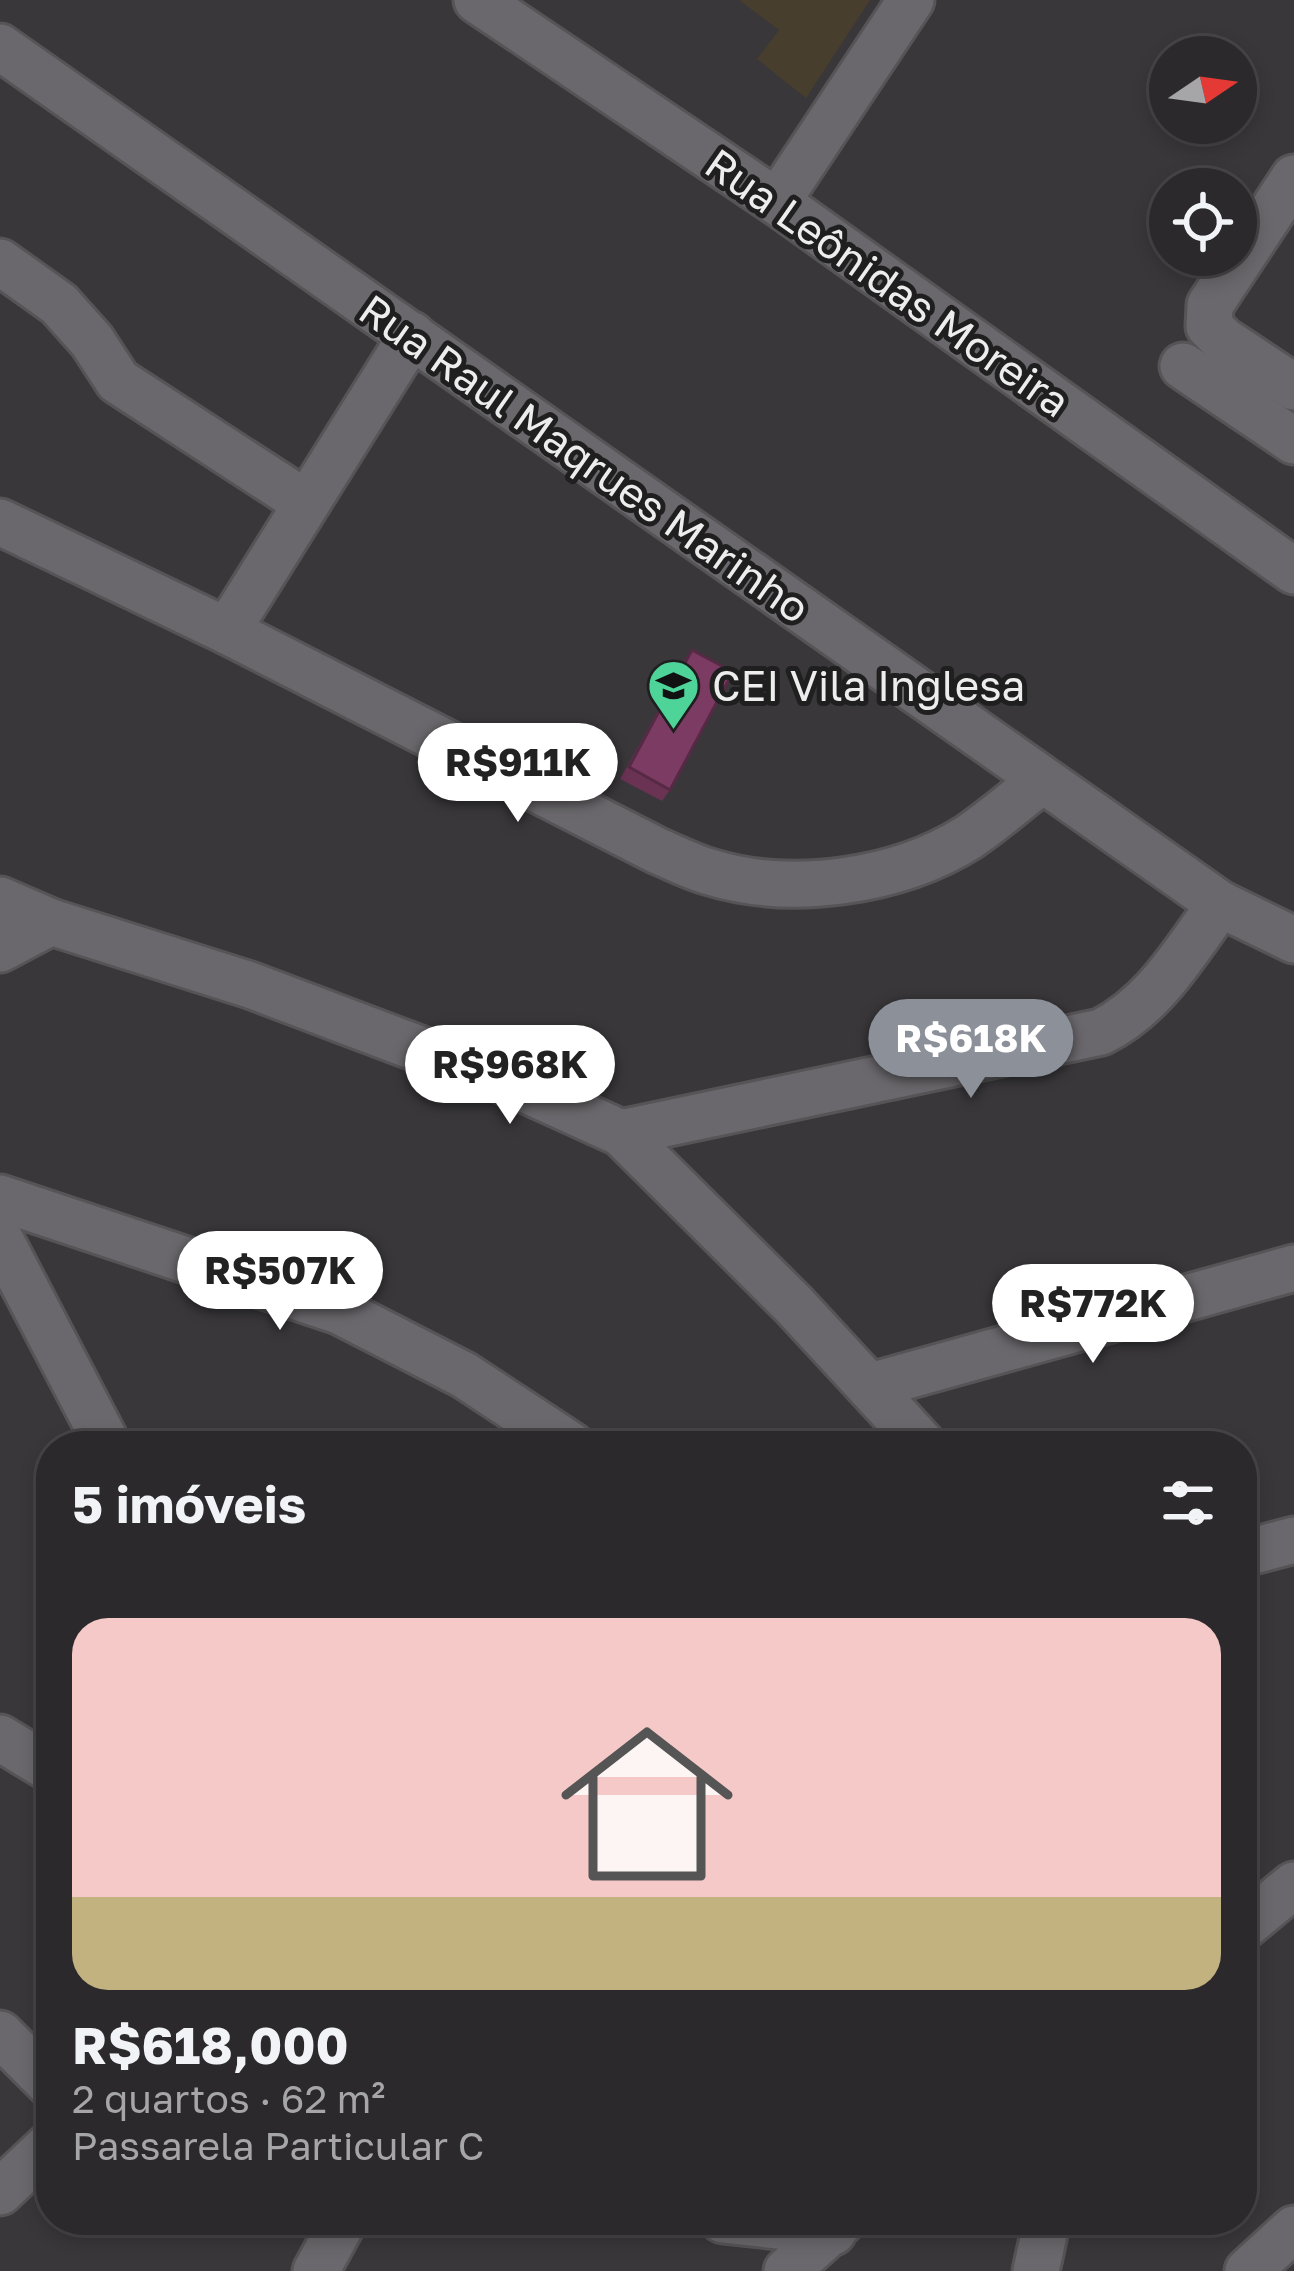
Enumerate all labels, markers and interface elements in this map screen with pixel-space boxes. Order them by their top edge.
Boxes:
north arrow [1149,36,1257,144]
map controls [1149,36,1257,276]
street label: Rua Leônidas Moreira [697,138,1079,426]
button: locate [1149,168,1257,276]
street label: Rua Raul Maqrues Marinho [351,283,819,633]
school or university icon: CEI Vila Inglesa [645,657,701,731]
place label: CEI Vila Inglesa [712,660,1025,710]
pin: R$911K [420,723,616,825]
text: R$911K [445,738,591,785]
pin: R$618K [873,999,1069,1101]
text: R$618K [895,1014,1047,1061]
pin: R$968K [412,1025,608,1127]
text: R$968K [432,1040,588,1087]
pin: R$507K [182,1231,378,1333]
text: R$507K [204,1246,356,1293]
pin: R$772K [995,1264,1191,1366]
text: R$772K [1019,1279,1167,1326]
icon: filters [1155,1470,1221,1536]
text: 5 imóveis [72,1473,306,1534]
icon: home [539,1696,755,1912]
text: R$618,000 [72,2014,349,2075]
text: 2 quartos · 62 m² [72,2075,385,2122]
text: Passarela Particular C [72,2122,484,2169]

